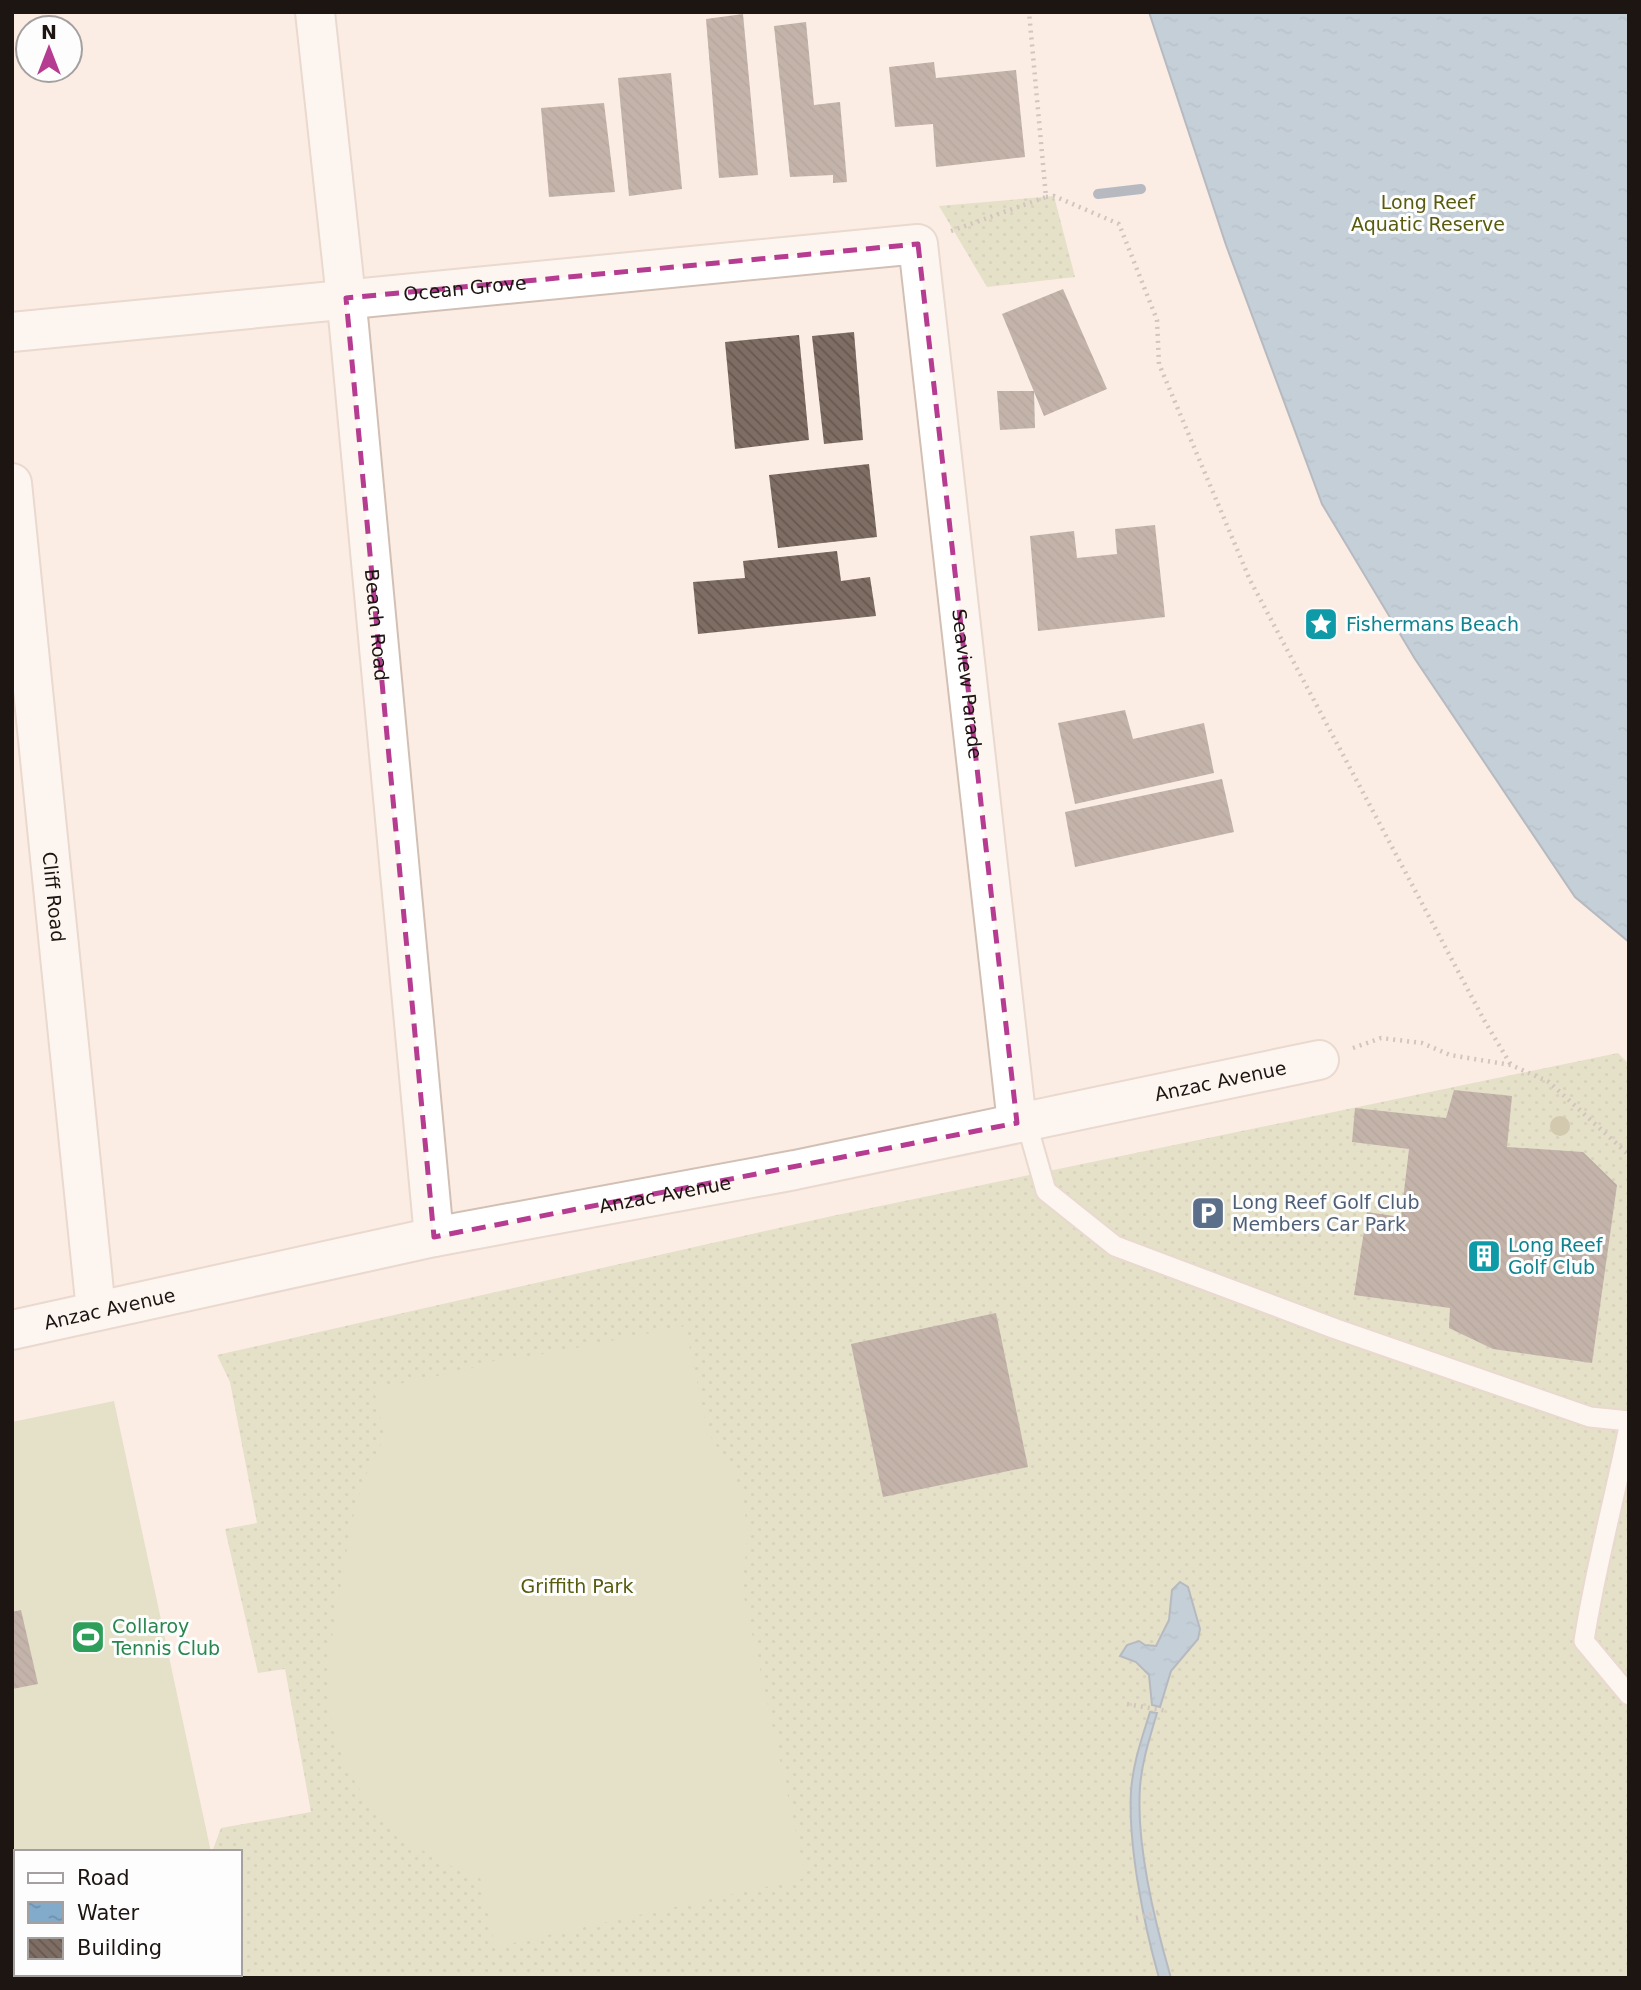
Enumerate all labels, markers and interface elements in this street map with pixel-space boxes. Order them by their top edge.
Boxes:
north arrow [14,14,84,84]
text: N [41,21,57,43]
park label: Long Reef Aquatic Reserve [1351,191,1505,235]
street label: Ocean Grove [402,271,527,305]
street label: Beach Road [361,568,393,682]
place icon: Fishermans Beach [1302,605,1340,643]
street label: Seaview Parade [948,608,987,760]
place label: Fishermans Beach [1346,613,1519,635]
street label: Cliff Road [38,851,70,943]
street label: Anzac Avenue [1153,1056,1288,1105]
street label: Anzac Avenue [597,1171,733,1217]
place label: Long Reef Golf Club Members Car Park [1232,1191,1419,1235]
parking icon: Long Reef Golf Club Members Car Park [1189,1194,1227,1232]
place label: Long Reef Golf Club [1508,1234,1604,1278]
building icon: Long Reef Golf Club [1465,1237,1503,1275]
street label: Anzac Avenue [42,1283,177,1334]
park label: Griffith Park [521,1575,633,1597]
place label: Collaroy Tennis Club [111,1615,220,1659]
sports icon: Collaroy Tennis Club [69,1618,107,1656]
legend [14,1850,242,1976]
text: Road [77,1866,130,1890]
text: Water [77,1901,139,1925]
text: Building [77,1936,162,1960]

